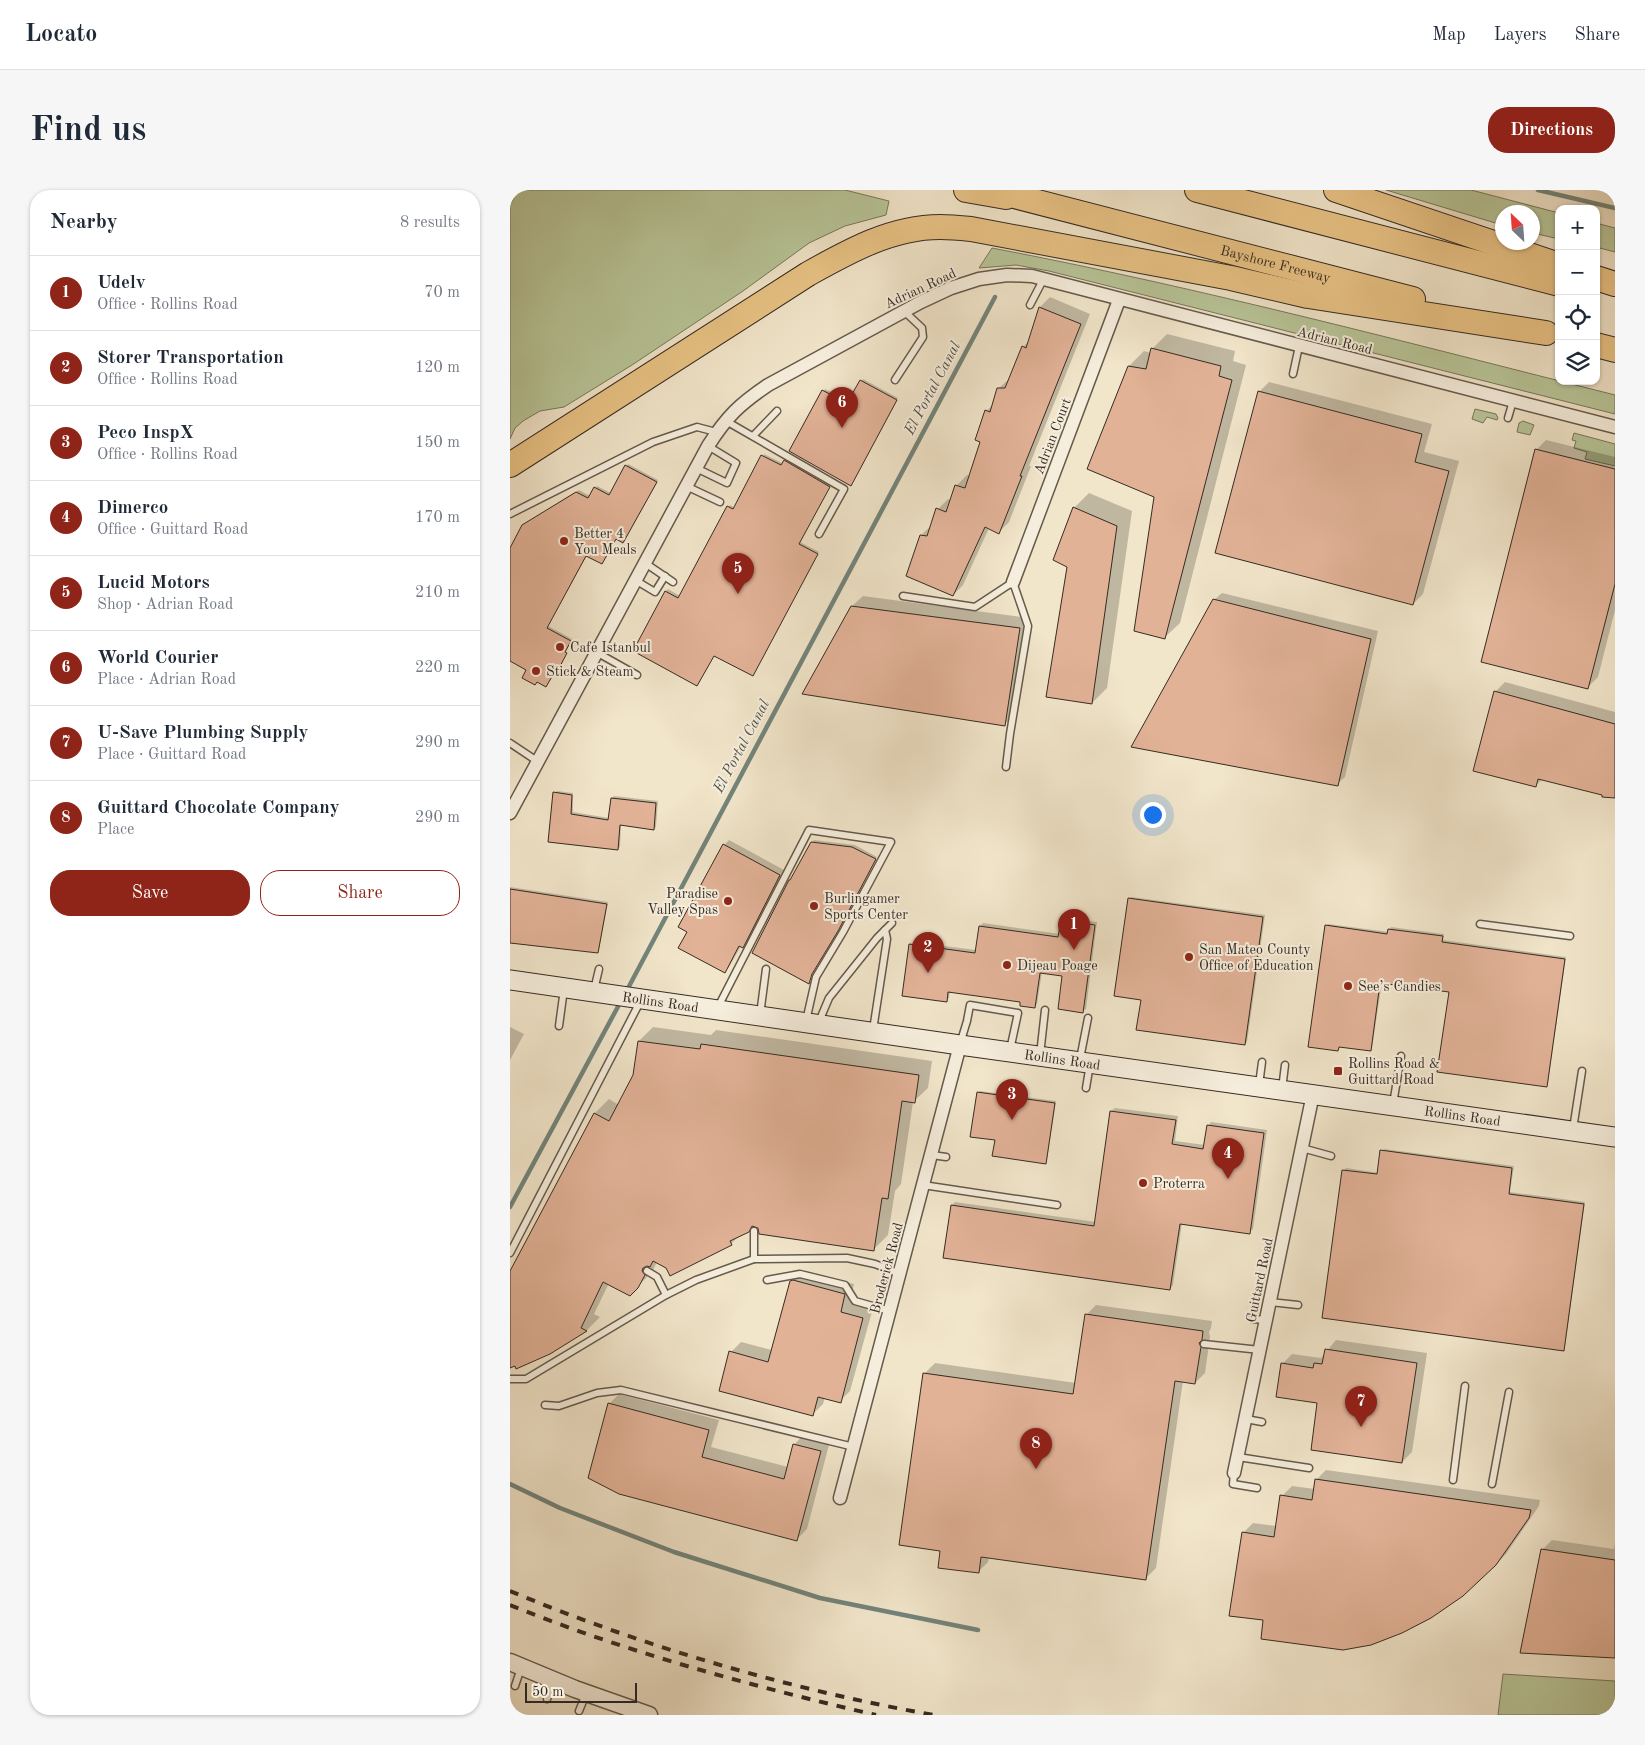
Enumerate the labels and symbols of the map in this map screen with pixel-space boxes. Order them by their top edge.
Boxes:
north arrow [1495,205,1540,250]
street label: Bayshore Freeway [1219,244,1333,286]
street label: Adrian Road [883,266,958,312]
street label: Adrian Road [1296,325,1374,357]
water label: El Portal Canal [902,339,964,438]
pin: 6 [826,387,858,428]
street label: Adrian Court [1032,396,1074,476]
place label: Better 4 You Meals [574,527,636,557]
marker: Better 4 You Meals [558,535,570,547]
pin: 5 [722,553,754,594]
marker: Cafe Istanbul [554,641,566,653]
place label: Cafe Istanbul [570,641,651,655]
marker: Stick & Steam [530,665,542,677]
place label: Stick & Steam [546,665,634,679]
water label: El Portal Canal [711,697,773,796]
your location [1140,802,1166,828]
place label: Paradise Valley Spas [647,887,718,917]
place label: Burlingamer Sports Center [824,892,908,922]
marker: Paradise Valley Spas [722,895,734,907]
marker: Burlingamer Sports Center [808,900,820,912]
pin: 1 [1058,909,1090,950]
pin: 2 [912,932,944,973]
place label: San Mateo County Office of Education [1199,943,1314,973]
marker: San Mateo County Office of Education [1183,951,1195,963]
marker: Dijeau Poage [1001,959,1013,971]
place label: Dijeau Poage [1017,959,1098,973]
marker: See’s Candies [1342,980,1354,992]
place label: See’s Candies [1358,980,1441,994]
street label: Rollins Road [621,990,699,1015]
street label: Rollins Road [1023,1048,1101,1073]
place label: Rollins Road & Guittard Road [1348,1057,1440,1087]
marker: Rollins Road & Guittard Road [1332,1065,1344,1077]
pin: 3 [996,1079,1028,1120]
street label: Rollins Road [1423,1104,1501,1129]
pin: 4 [1212,1138,1244,1179]
marker: Proterra [1137,1177,1149,1189]
place label: Proterra [1153,1177,1205,1191]
street label: Broderick Road [868,1221,906,1316]
street label: Guittard Road [1244,1237,1276,1324]
pin: 7 [1345,1386,1377,1427]
pin: 8 [1020,1428,1052,1469]
scale bar [525,1680,638,1703]

